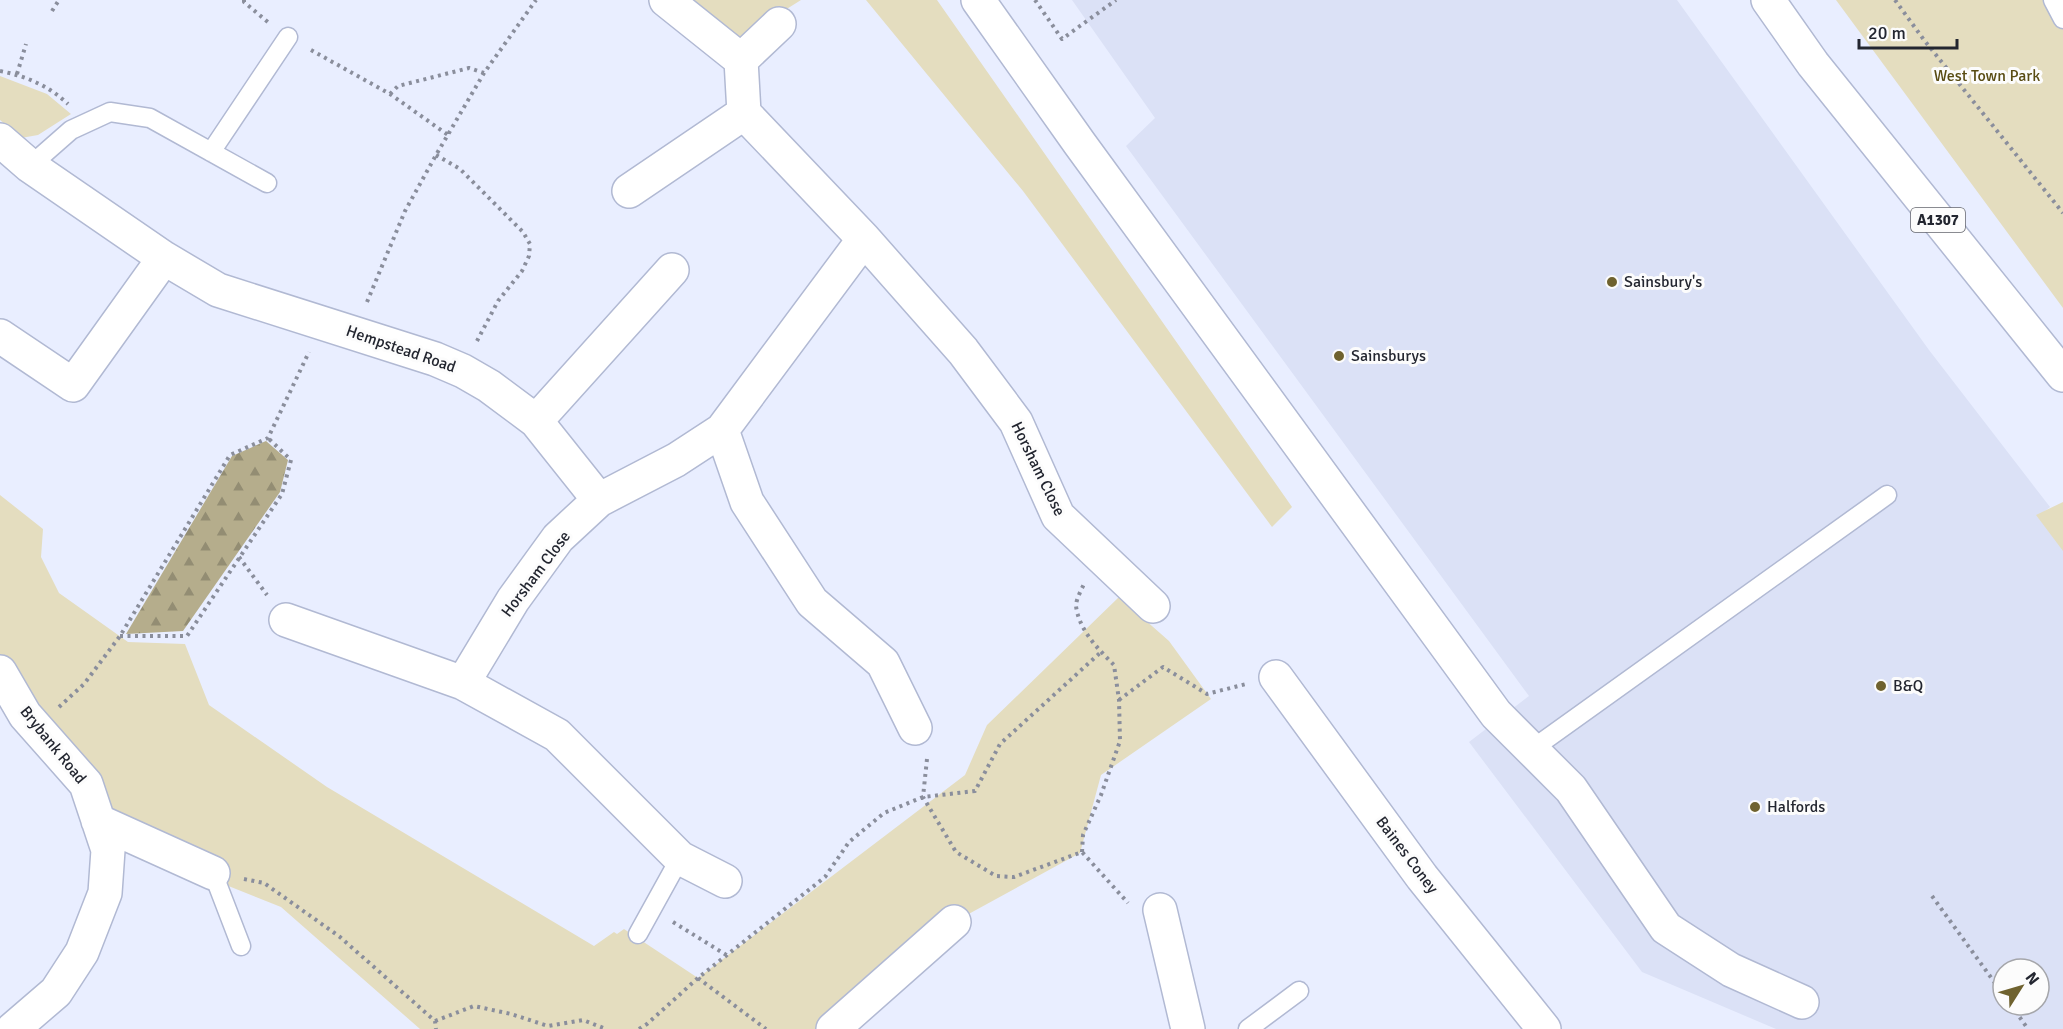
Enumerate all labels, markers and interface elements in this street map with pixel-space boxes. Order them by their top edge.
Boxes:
scale bar [1859,12,1956,50]
text: 20 m [1868,22,1906,44]
park label: West Town Park [1934,66,2040,86]
road number: A1307 [1911,208,1965,232]
place label: Sainsbury's [1624,272,1702,292]
marker: Sainsbury's [1605,275,1619,289]
street label: Hempstead Road [343,321,459,377]
place label: Sainsburys [1351,346,1426,366]
marker: Sainsburys [1332,349,1346,363]
street label: Horsham Close [1007,418,1069,520]
street label: Horsham Close [497,527,575,621]
place label: B&Q [1893,676,1923,696]
marker: B&Q [1874,679,1888,693]
street label: Brybank Road [16,702,90,788]
place label: Halfords [1767,797,1825,817]
marker: Halfords [1748,800,1762,814]
street label: Baines Coney [1372,813,1443,898]
north arrow [1991,957,2051,1017]
text: N [2021,968,2044,989]

